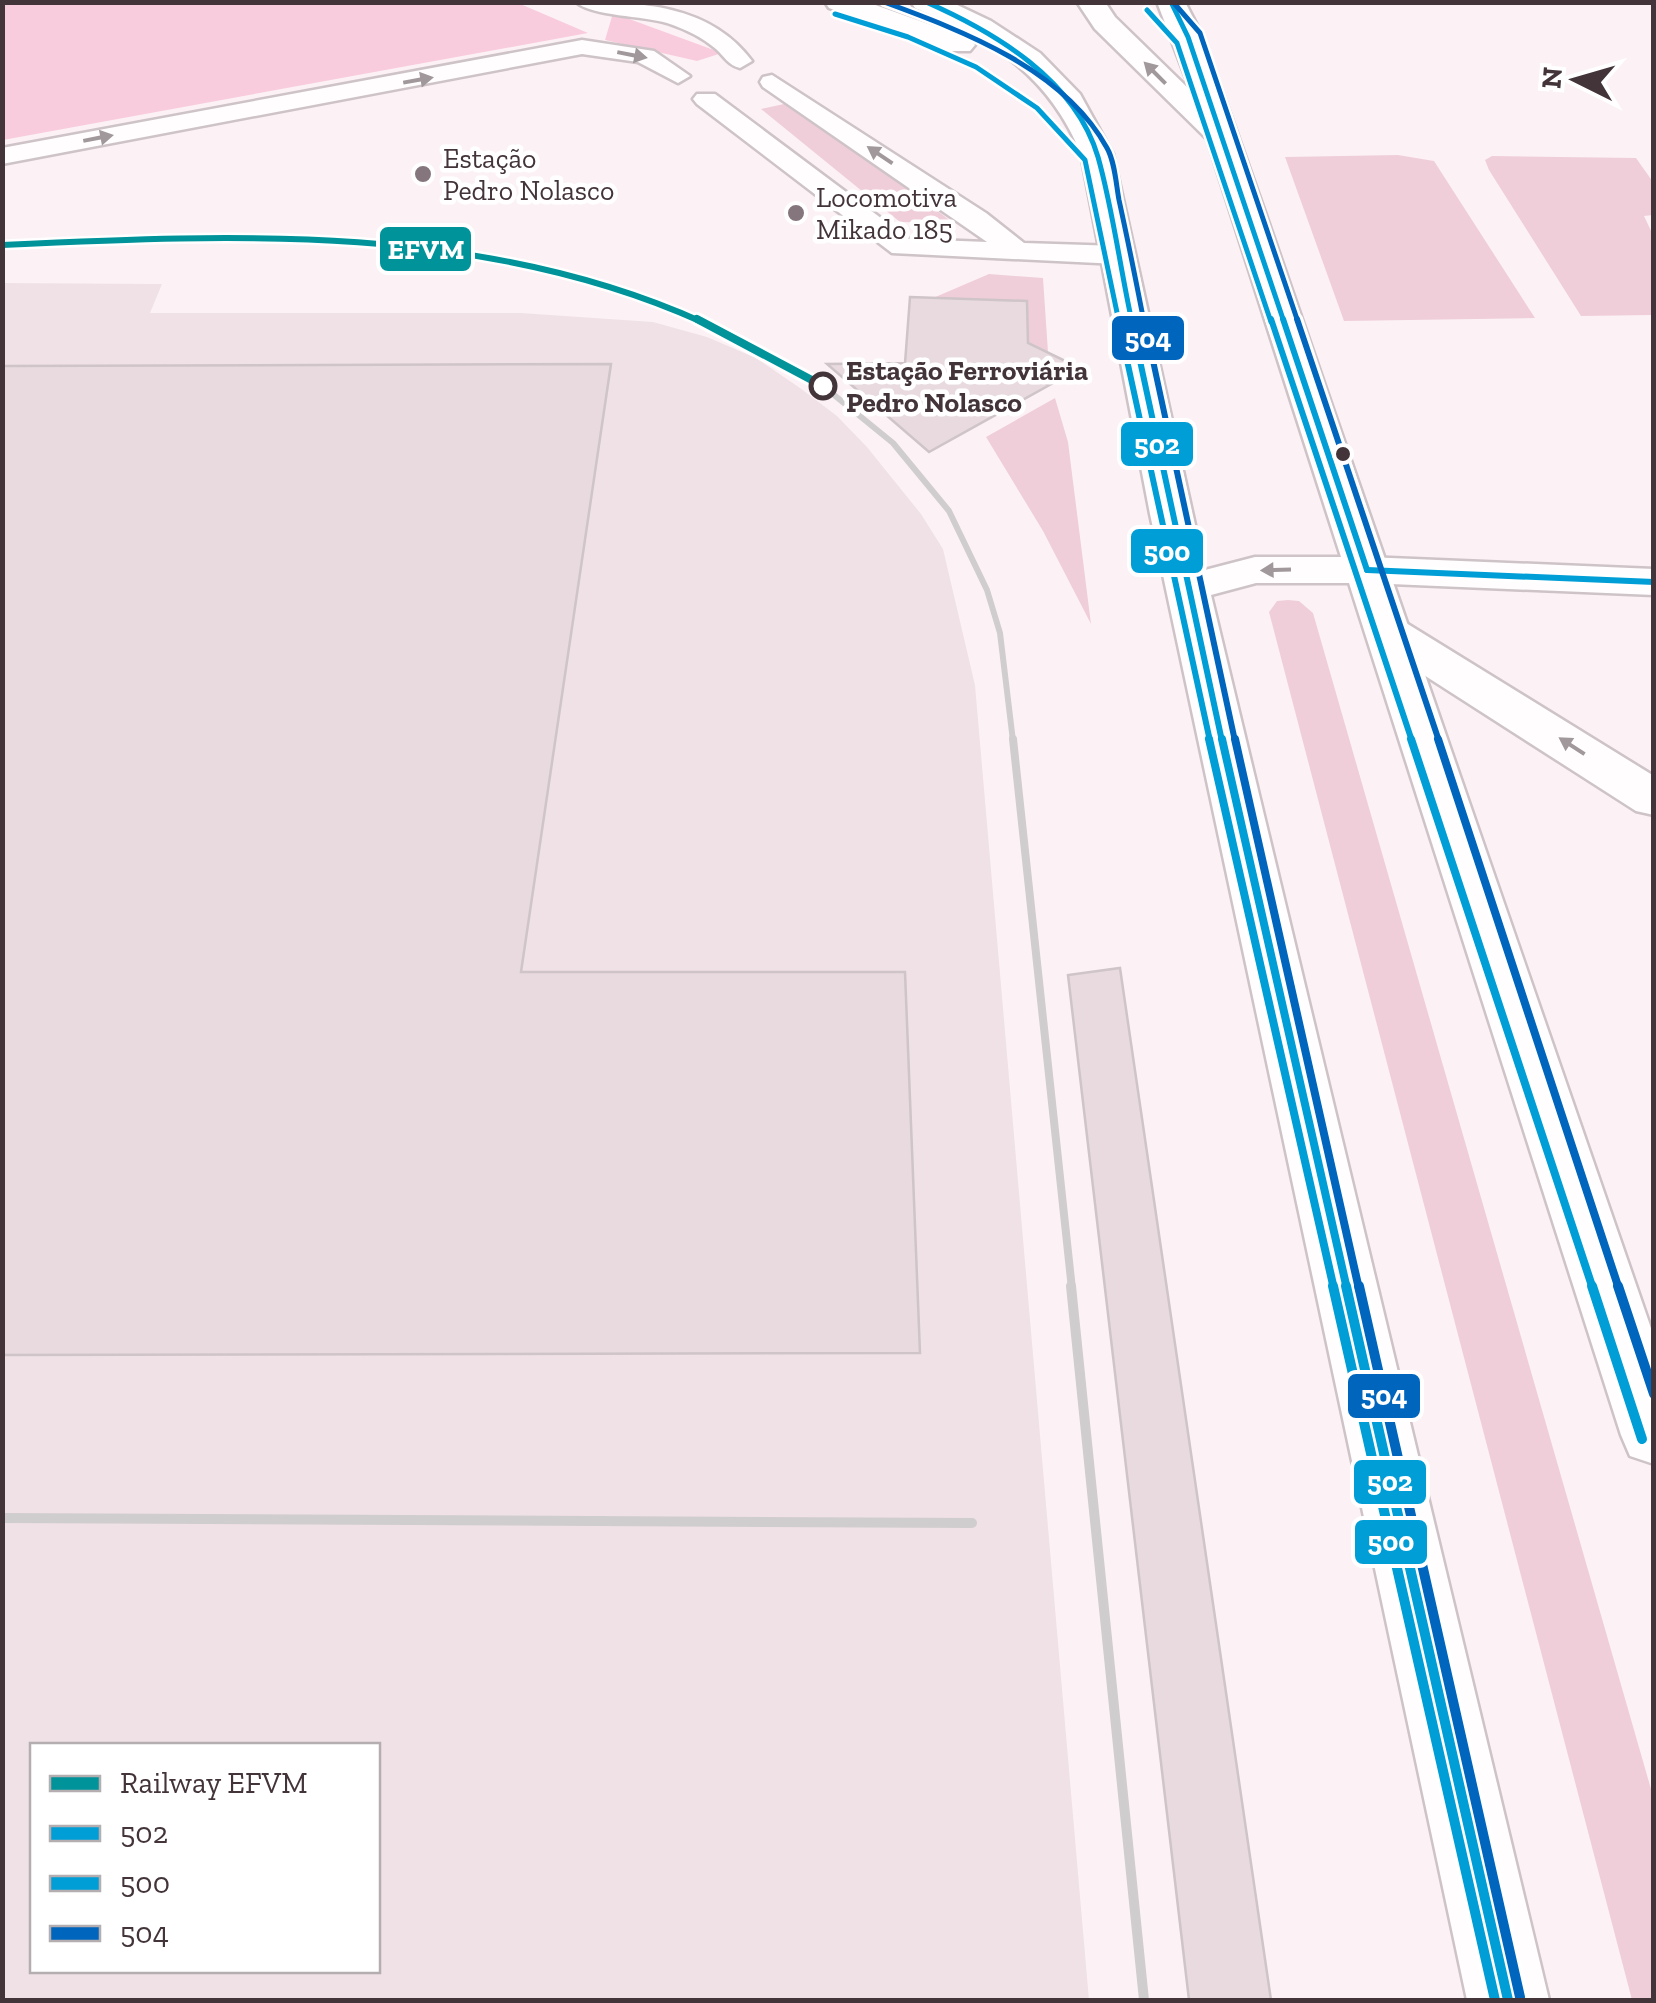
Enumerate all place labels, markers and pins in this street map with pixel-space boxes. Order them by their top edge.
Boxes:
place label: Estação Pedro Nolasco [443,142,614,207]
marker: Estação Pedro Nolasco [412,163,434,185]
place label: Locomotiva Mikado 185 [816,181,958,246]
marker: Locomotiva Mikado 185 [785,202,807,224]
place label: Estação Ferroviária Pedro Nolasco [846,354,1088,419]
marker: Estação Ferroviária Pedro Nolasco [810,373,836,399]
unlabelled marker [1333,444,1353,464]

